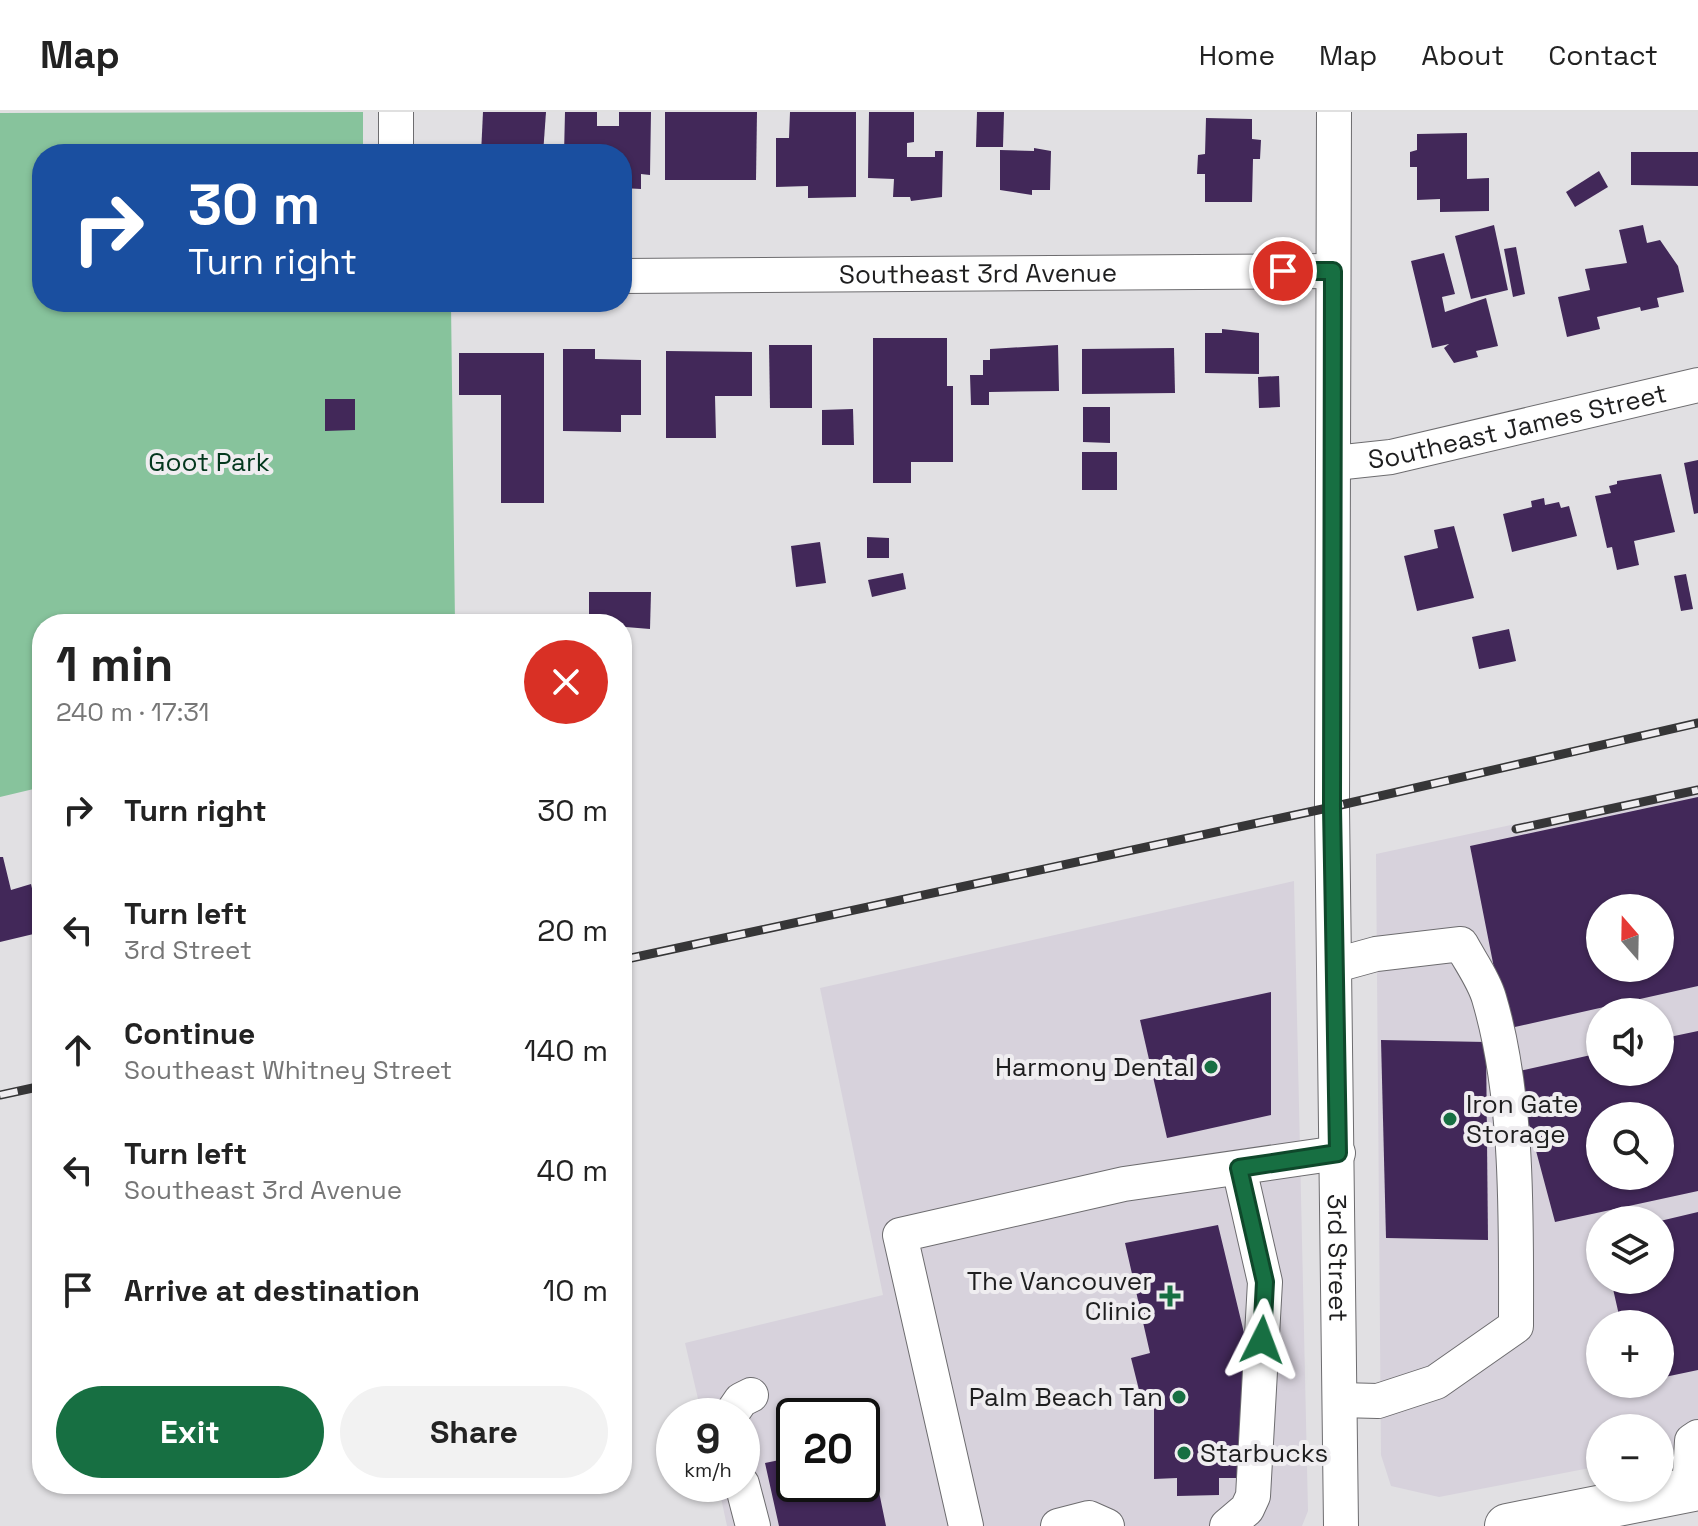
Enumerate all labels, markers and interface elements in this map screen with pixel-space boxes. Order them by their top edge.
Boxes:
text: Map [40,31,120,79]
text: Home [1199,37,1275,73]
text: Map [1319,37,1377,73]
text: About [1421,37,1504,73]
text: Contact [1548,37,1658,73]
text: 30 m [188,169,320,240]
icon: right [56,176,160,280]
pin [1249,237,1317,305]
text: Turn right [188,239,357,285]
icon: arrive [1261,249,1305,293]
street label: Southeast 3rd Avenue [839,256,1117,291]
street label: Southeast James Street [1366,376,1670,476]
park label: Goot Park [148,445,270,479]
text: 1 min [56,634,173,695]
button: close [524,640,608,724]
text: 240 m · 17:31 [56,695,209,729]
icon: right [56,788,100,832]
text: Turn right [124,791,267,830]
text: 30 m [537,791,608,830]
text: Turn left [124,894,247,933]
north arrow [1586,894,1674,982]
map controls [1586,894,1674,1502]
icon: left [56,908,100,952]
text: 20 m [537,911,608,950]
text: 3rd Street [124,933,252,967]
button: sound [1586,998,1674,1086]
text: Continue [124,1014,255,1053]
icon: ahead [56,1028,100,1072]
text: 140 m [524,1031,608,1070]
place label: Harmony Dental [995,1050,1195,1084]
text: Southeast Whitney Street [124,1053,452,1087]
marker: Harmony Dental [1202,1058,1220,1076]
place label: Iron Gate Storage [1466,1087,1579,1151]
button: search [1586,1102,1674,1190]
marker: Iron Gate Storage [1441,1110,1459,1128]
text: Turn left [124,1134,247,1173]
icon: left [56,1148,100,1192]
text: 40 m [537,1151,608,1190]
text: Southeast 3rd Avenue [124,1173,402,1207]
street label: 3rd Street [1320,1194,1355,1322]
button: layers [1586,1206,1674,1294]
place label: The Vancouver Clinic [967,1264,1152,1328]
icon: arrive [56,1268,100,1312]
text: Arrive at destination [124,1271,420,1310]
text: 10 m [543,1271,608,1310]
marker: The Vancouver Clinic [1159,1285,1181,1307]
position arrow [1220,1298,1304,1382]
button: + [1586,1310,1674,1398]
place label: Palm Beach Tan [969,1380,1163,1414]
button: Exit [56,1386,324,1478]
button: Share [340,1386,608,1478]
marker: Palm Beach Tan [1170,1388,1188,1406]
speed limit sign: 20 [776,1398,880,1502]
text: 9 [696,1414,720,1465]
button: − [1586,1414,1674,1502]
place label: Starbucks [1200,1436,1328,1470]
marker: Starbucks [1175,1444,1193,1462]
text: km/h [684,1457,732,1483]

